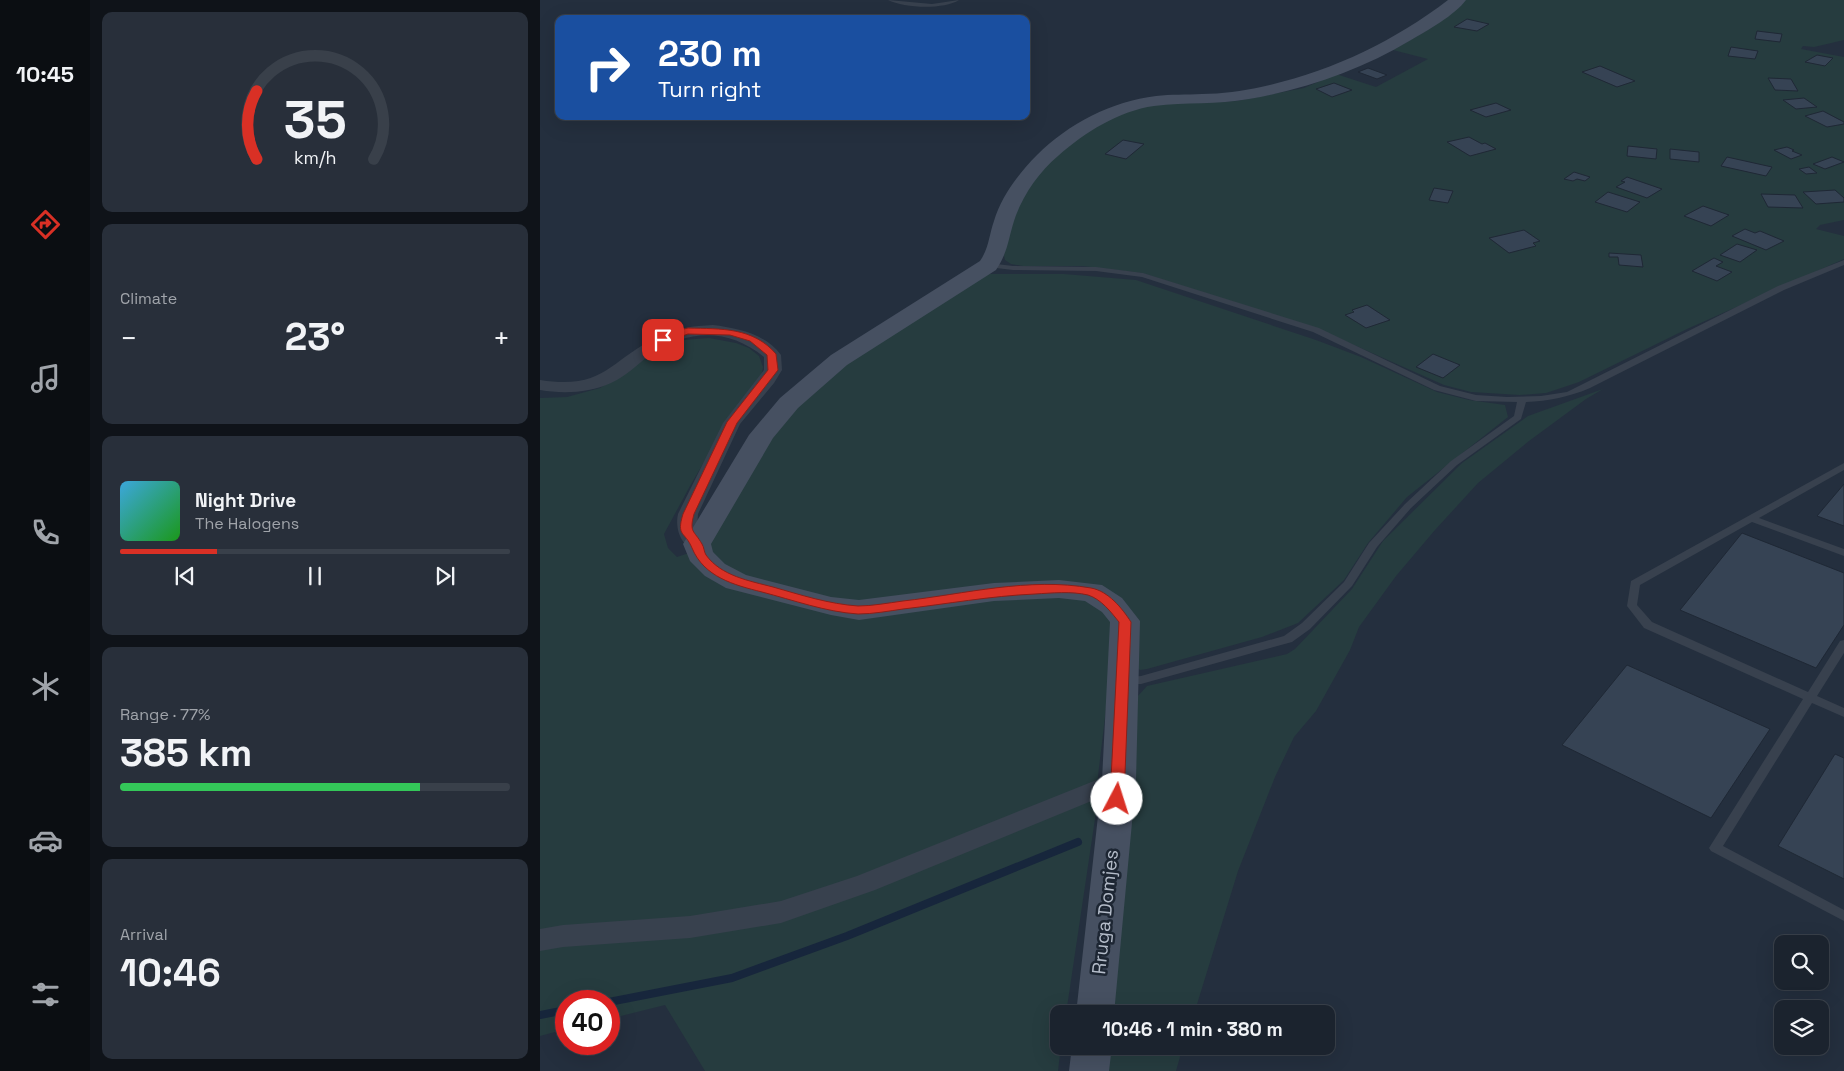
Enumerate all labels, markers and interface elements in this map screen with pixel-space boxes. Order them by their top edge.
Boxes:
text: 230 m [658,32,762,76]
icon: right [575,35,640,100]
text: 10:45 [16,60,74,88]
text: Turn right [658,75,761,103]
text: 35 [284,87,346,153]
text: km/h [294,146,336,169]
icon: directions [28,207,63,242]
text: Climate [120,288,177,309]
text: 23° [285,313,345,361]
pin [642,319,684,361]
text: − [120,320,137,356]
text: + [493,320,510,356]
icon: arrive [649,326,677,354]
icon: music [28,361,63,396]
text: Night Drive [195,488,296,513]
text: The Halogens [195,513,299,534]
icon: phone [28,515,63,550]
icon: previous [171,562,199,590]
icon: pause [301,562,329,590]
icon: next [431,562,459,590]
icon: climate [28,669,63,704]
text: Range · 77% [120,704,210,725]
text: 385 km [120,729,252,777]
position arrow [1090,772,1142,824]
icon: car [28,823,63,858]
street label: Rruga Domjes [1086,848,1124,976]
text: Arrival [120,924,168,945]
map controls [1774,935,1829,1055]
button: search [1774,935,1829,990]
text: 10:46 [120,949,221,997]
icon: filters [28,977,63,1012]
speed limit sign: 40 [555,990,620,1055]
button: layers [1774,1000,1829,1055]
text: 10:46 · 1 min · 380 m [1102,1017,1283,1042]

